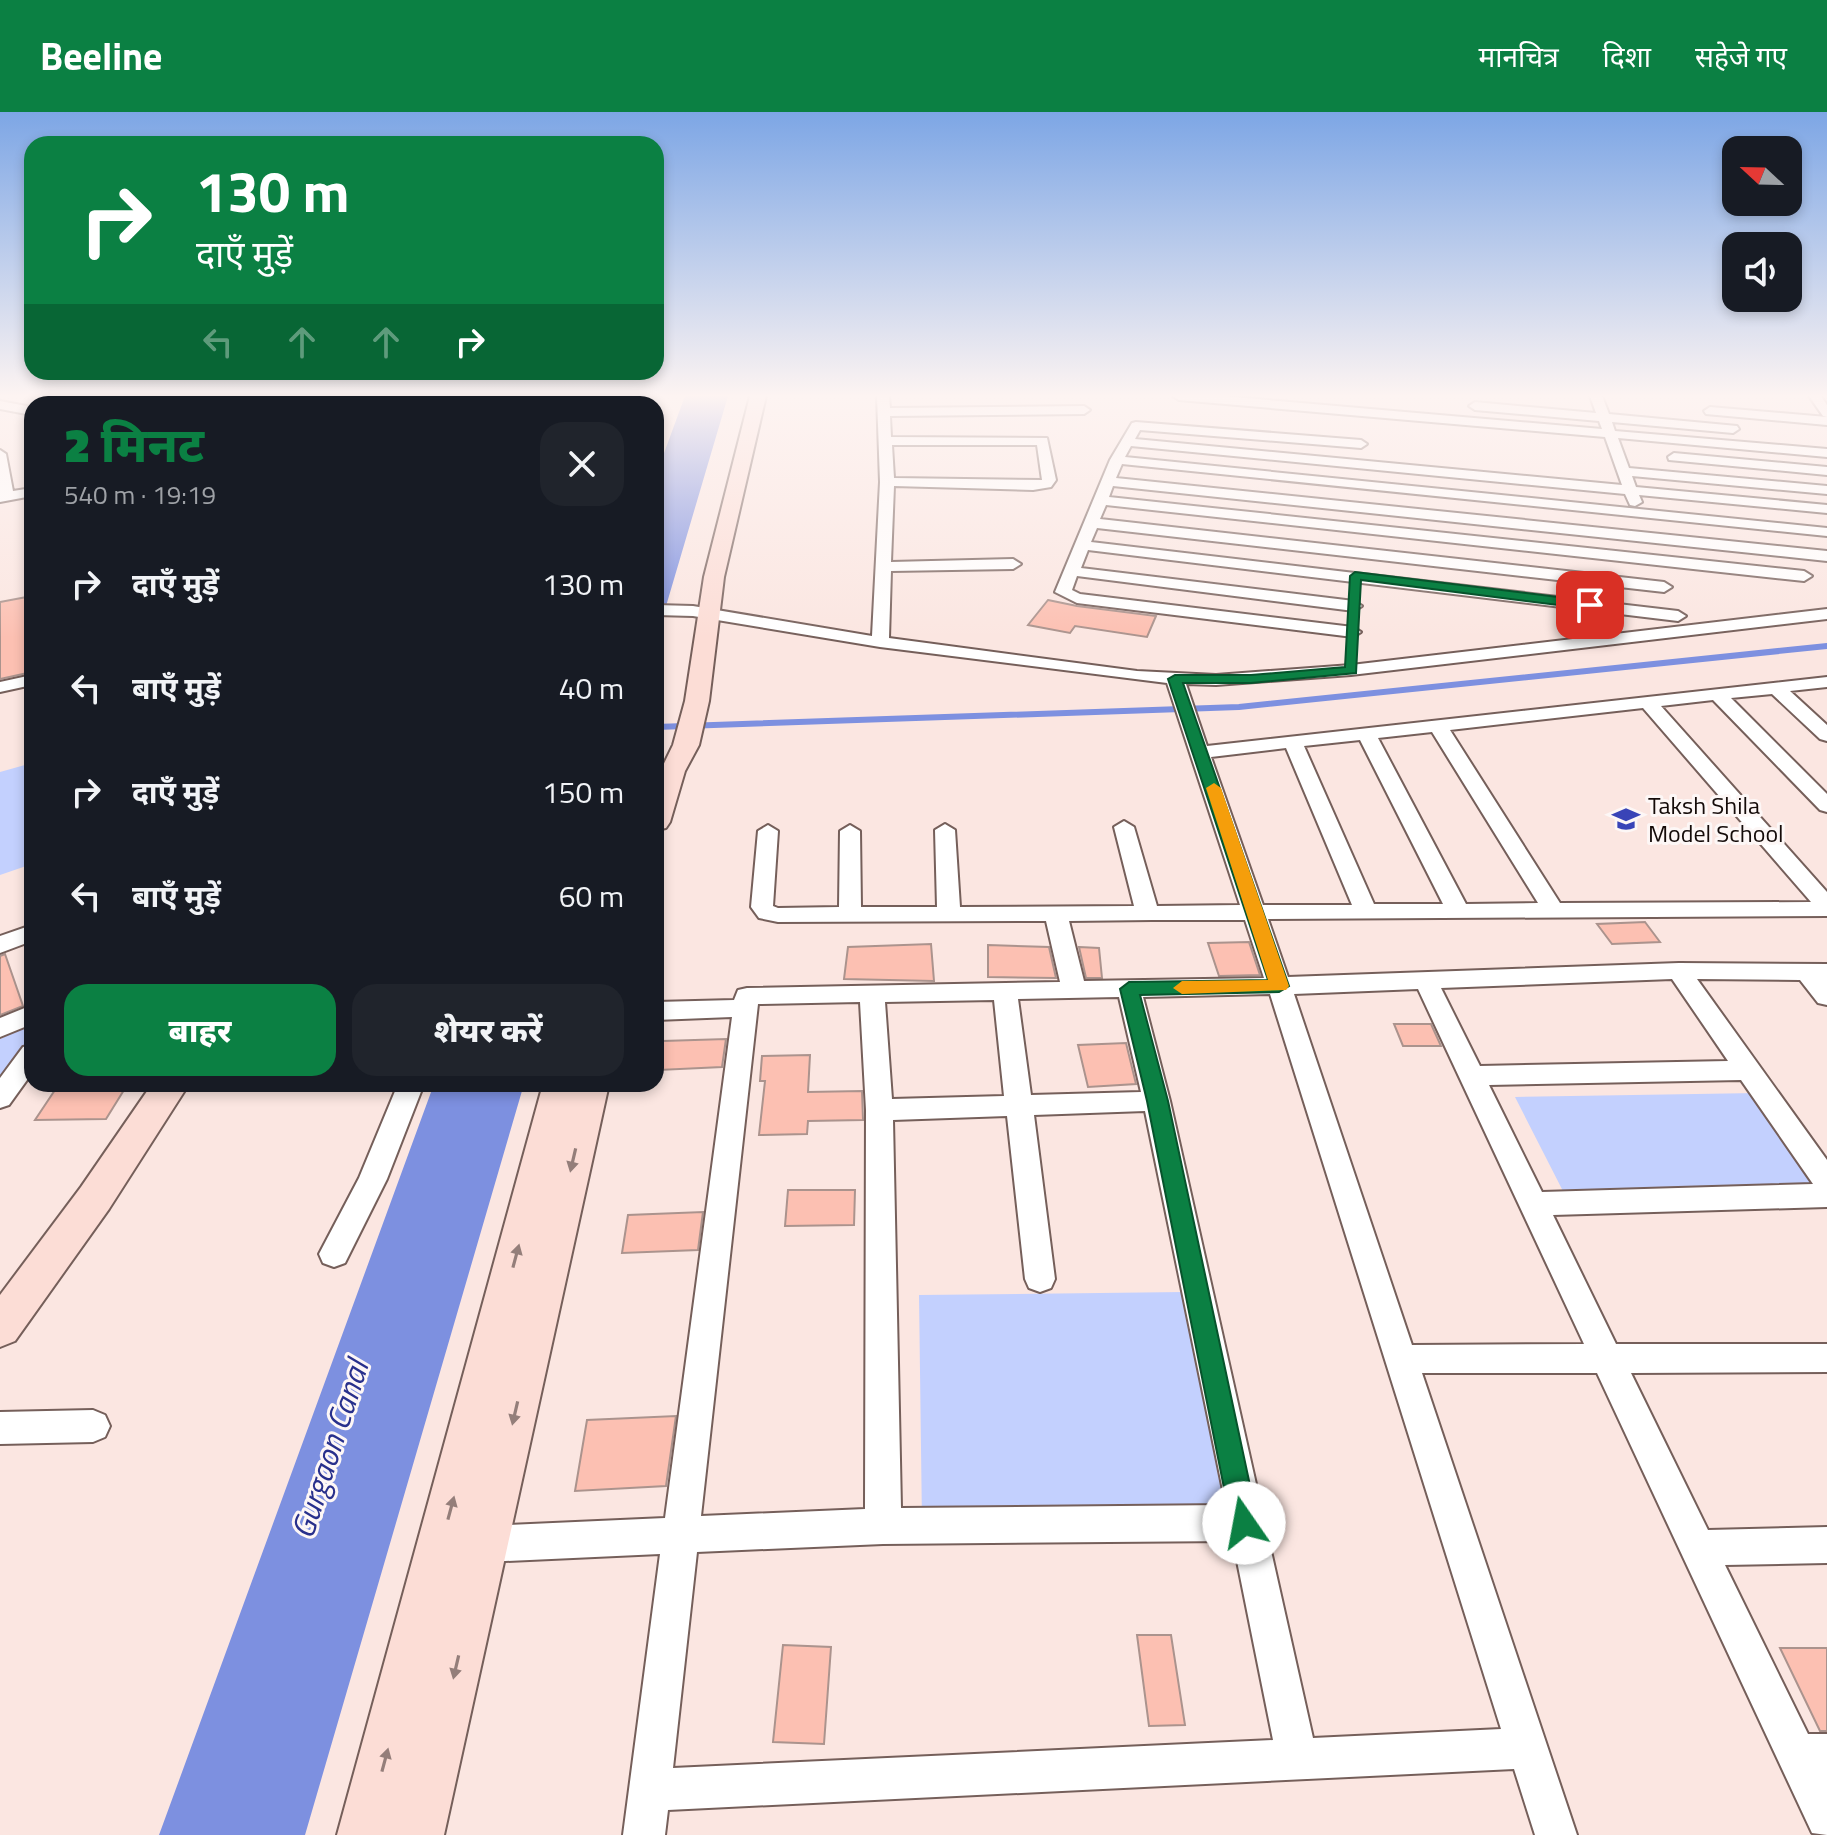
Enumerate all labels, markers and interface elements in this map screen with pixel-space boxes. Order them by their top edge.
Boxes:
text: Beeline [40,27,162,85]
text: मानचित्र [1479,35,1559,78]
text: दिशा [1603,35,1651,78]
text: सहेजे गए [1695,35,1787,78]
north arrow [1722,136,1802,216]
map controls [1722,136,1802,312]
text: 130 m [196,149,349,234]
icon: right [64,168,168,272]
text: दाएँ मुड़ें [196,226,293,281]
button: sound [1722,232,1802,312]
icon: left [196,320,240,364]
icon: ahead [280,320,324,364]
icon: ahead [364,320,408,364]
icon: right [448,320,492,364]
text: 2 मिनट [64,408,204,481]
button: close [540,422,624,506]
text: 540 m · 19:19 [64,475,216,514]
text: दाएँ मुड़ें [132,561,219,607]
text: 130 m [542,561,624,607]
icon: right [64,562,108,606]
pin [1556,571,1624,639]
icon: arrive [1568,583,1612,627]
text: बाएँ मुड़ें [132,665,221,711]
text: 40 m [559,665,624,711]
icon: left [64,666,108,710]
text: दाएँ मुड़ें [132,769,219,815]
text: 150 m [542,769,624,815]
icon: right [64,770,108,814]
place label: Taksh Shila Model School [1648,787,1784,851]
school or university icon: Taksh Shila Model School [1611,804,1641,834]
text: बाएँ मुड़ें [132,873,221,919]
text: 60 m [559,873,624,919]
icon: left [64,874,108,918]
button: बाहर [64,984,336,1076]
button: शेयर करें [352,984,624,1076]
one-way arrow [566,1148,579,1173]
one-way arrow [511,1244,523,1269]
water label: Gurgaon Canal [278,1351,381,1544]
one-way arrow [508,1401,521,1426]
position arrow [1202,1481,1286,1565]
one-way arrow [445,1496,457,1521]
one-way arrow [449,1654,462,1679]
one-way arrow [379,1747,391,1772]

